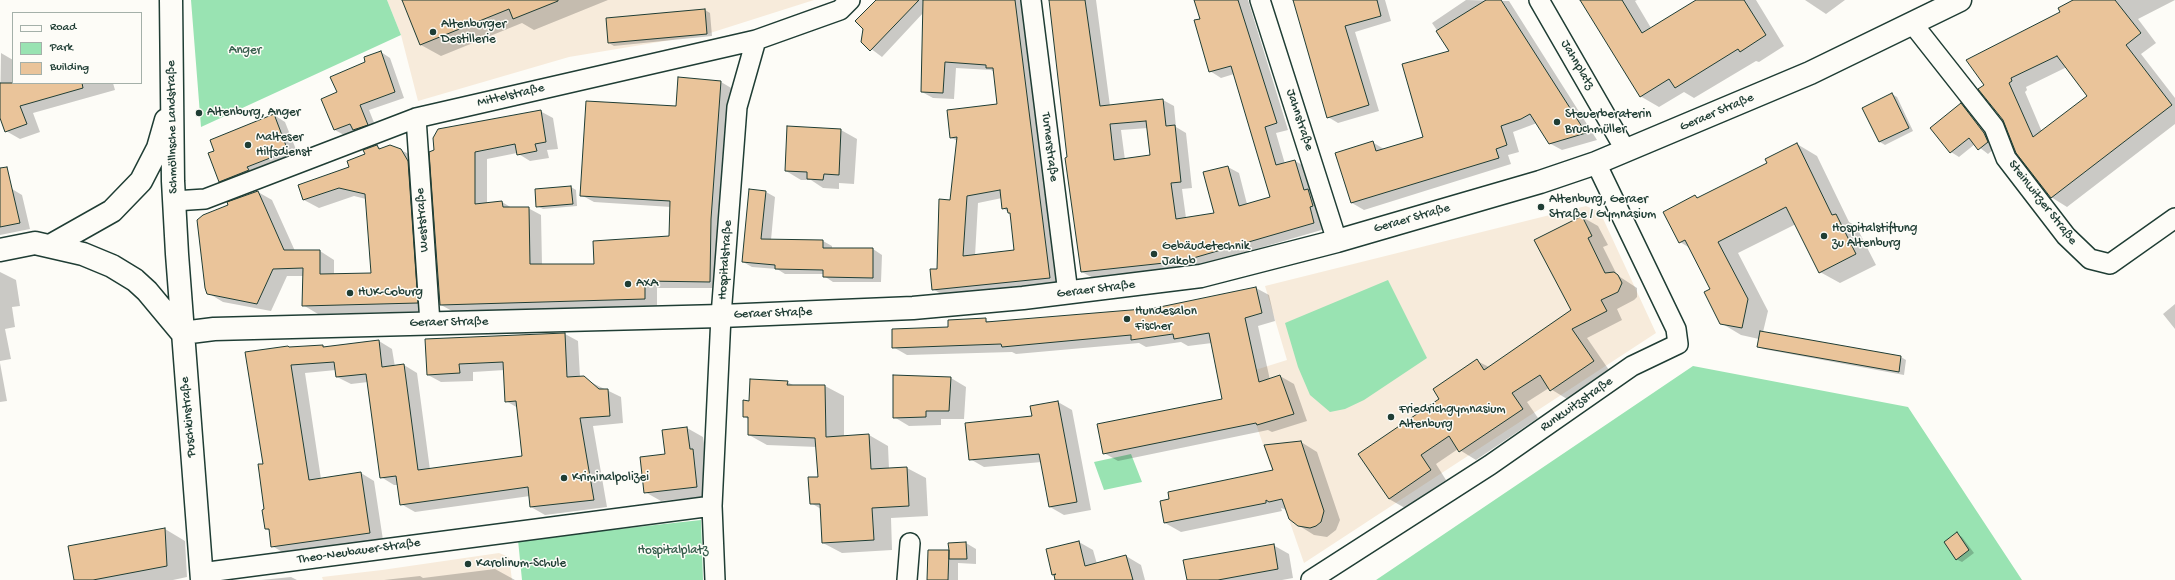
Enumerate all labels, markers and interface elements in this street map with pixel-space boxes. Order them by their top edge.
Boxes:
legend [12,12,142,84]
place label: Altenburger Destillerie [441,17,506,48]
text: Road [50,21,76,35]
marker: Altenburger Destillerie [428,27,438,37]
street label: Jahnplatz [1557,37,1597,93]
text: Park [50,41,73,55]
park label: Anger [229,43,261,59]
street label: Schmöllnsche Landstraße [164,60,182,194]
text: Building [50,61,89,75]
street label: Mittelstraße [476,81,546,111]
street label: Jahnstraße [1282,87,1316,153]
street label: Geraer Straße [1678,90,1756,136]
place label: Altenburg, Anger [207,105,300,121]
place label: Steuerberaterin Bruchmüller [1565,107,1651,138]
marker: Altenburg, Anger [194,108,204,118]
street label: Turnerstraße [1037,111,1061,183]
marker: Steuerberaterin Bruchmüller [1552,117,1562,127]
place label: Malteser Hilfsdienst [256,130,311,161]
marker: Malteser Hilfsdienst [243,140,253,150]
street label: Steinwitzer Straße [2004,158,2080,248]
street label: Weststraße [413,187,433,253]
place label: Altenburg, Geraer Straße / Gymnasium [1549,192,1656,223]
street label: Geraer Straße [1372,201,1452,237]
marker: Altenburg, Geraer Straße / Gymnasium [1536,202,1546,212]
street label: Hospitalstraße [715,220,737,300]
place label: Hospitalstiftung zu Altenburg [1832,221,1917,252]
marker: Hospitalstiftung zu Altenburg [1819,231,1829,241]
place label: Gebäudetechnik Jakob [1162,239,1250,270]
marker: Gebäudetechnik Jakob [1149,249,1159,259]
place label: AXA [636,276,658,292]
street label: Geraer Straße [1056,277,1136,303]
marker: AXA [623,279,633,289]
place label: HUK-Coburg [358,285,423,301]
marker: HUK-Coburg [345,288,355,298]
place label: Hundesalon Fischer [1135,304,1197,335]
street label: Geraer Straße [733,305,813,323]
marker: Hundesalon Fischer [1122,314,1132,324]
street label: Geraer Straße [409,315,489,331]
street label: Runkwitzstraße [1538,374,1616,436]
street label: Puschkinstraße [178,376,200,458]
place label: Friedrichgymnasium Altenburg [1399,402,1506,433]
marker: Friedrichgymnasium Altenburg [1386,412,1396,422]
place label: Kriminalpolizei [572,470,649,486]
marker: Kriminalpolizei [559,473,569,483]
street label: Theo-Neubauer-Straße [296,536,422,568]
park label: Hospitalplatz [637,543,709,559]
place label: Karolinum-Schule [476,556,566,572]
marker: Karolinum-Schule [463,559,473,569]

